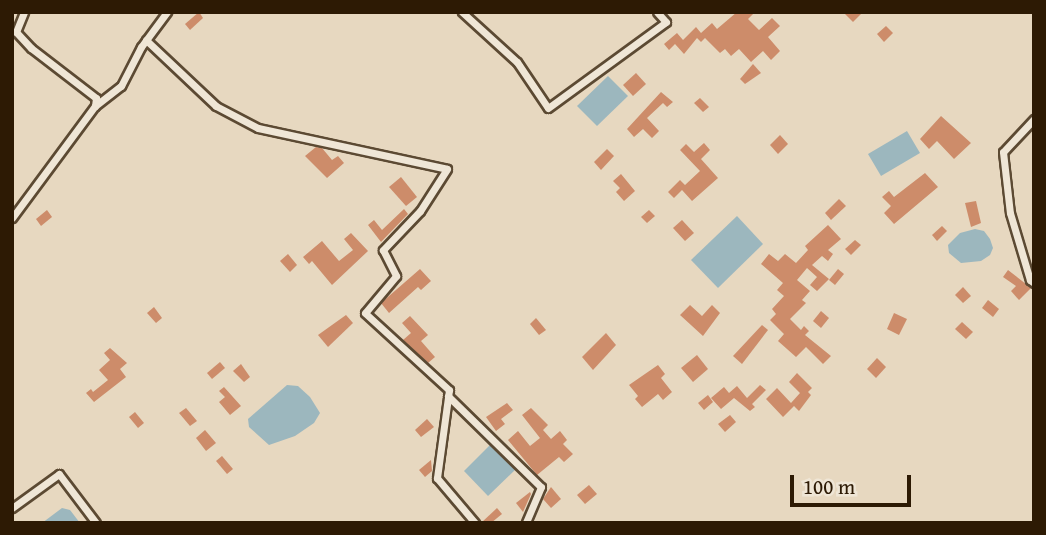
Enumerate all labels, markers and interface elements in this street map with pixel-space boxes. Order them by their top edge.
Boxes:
scale bar [794,462,915,506]
text: 100 m [803,471,855,502]

